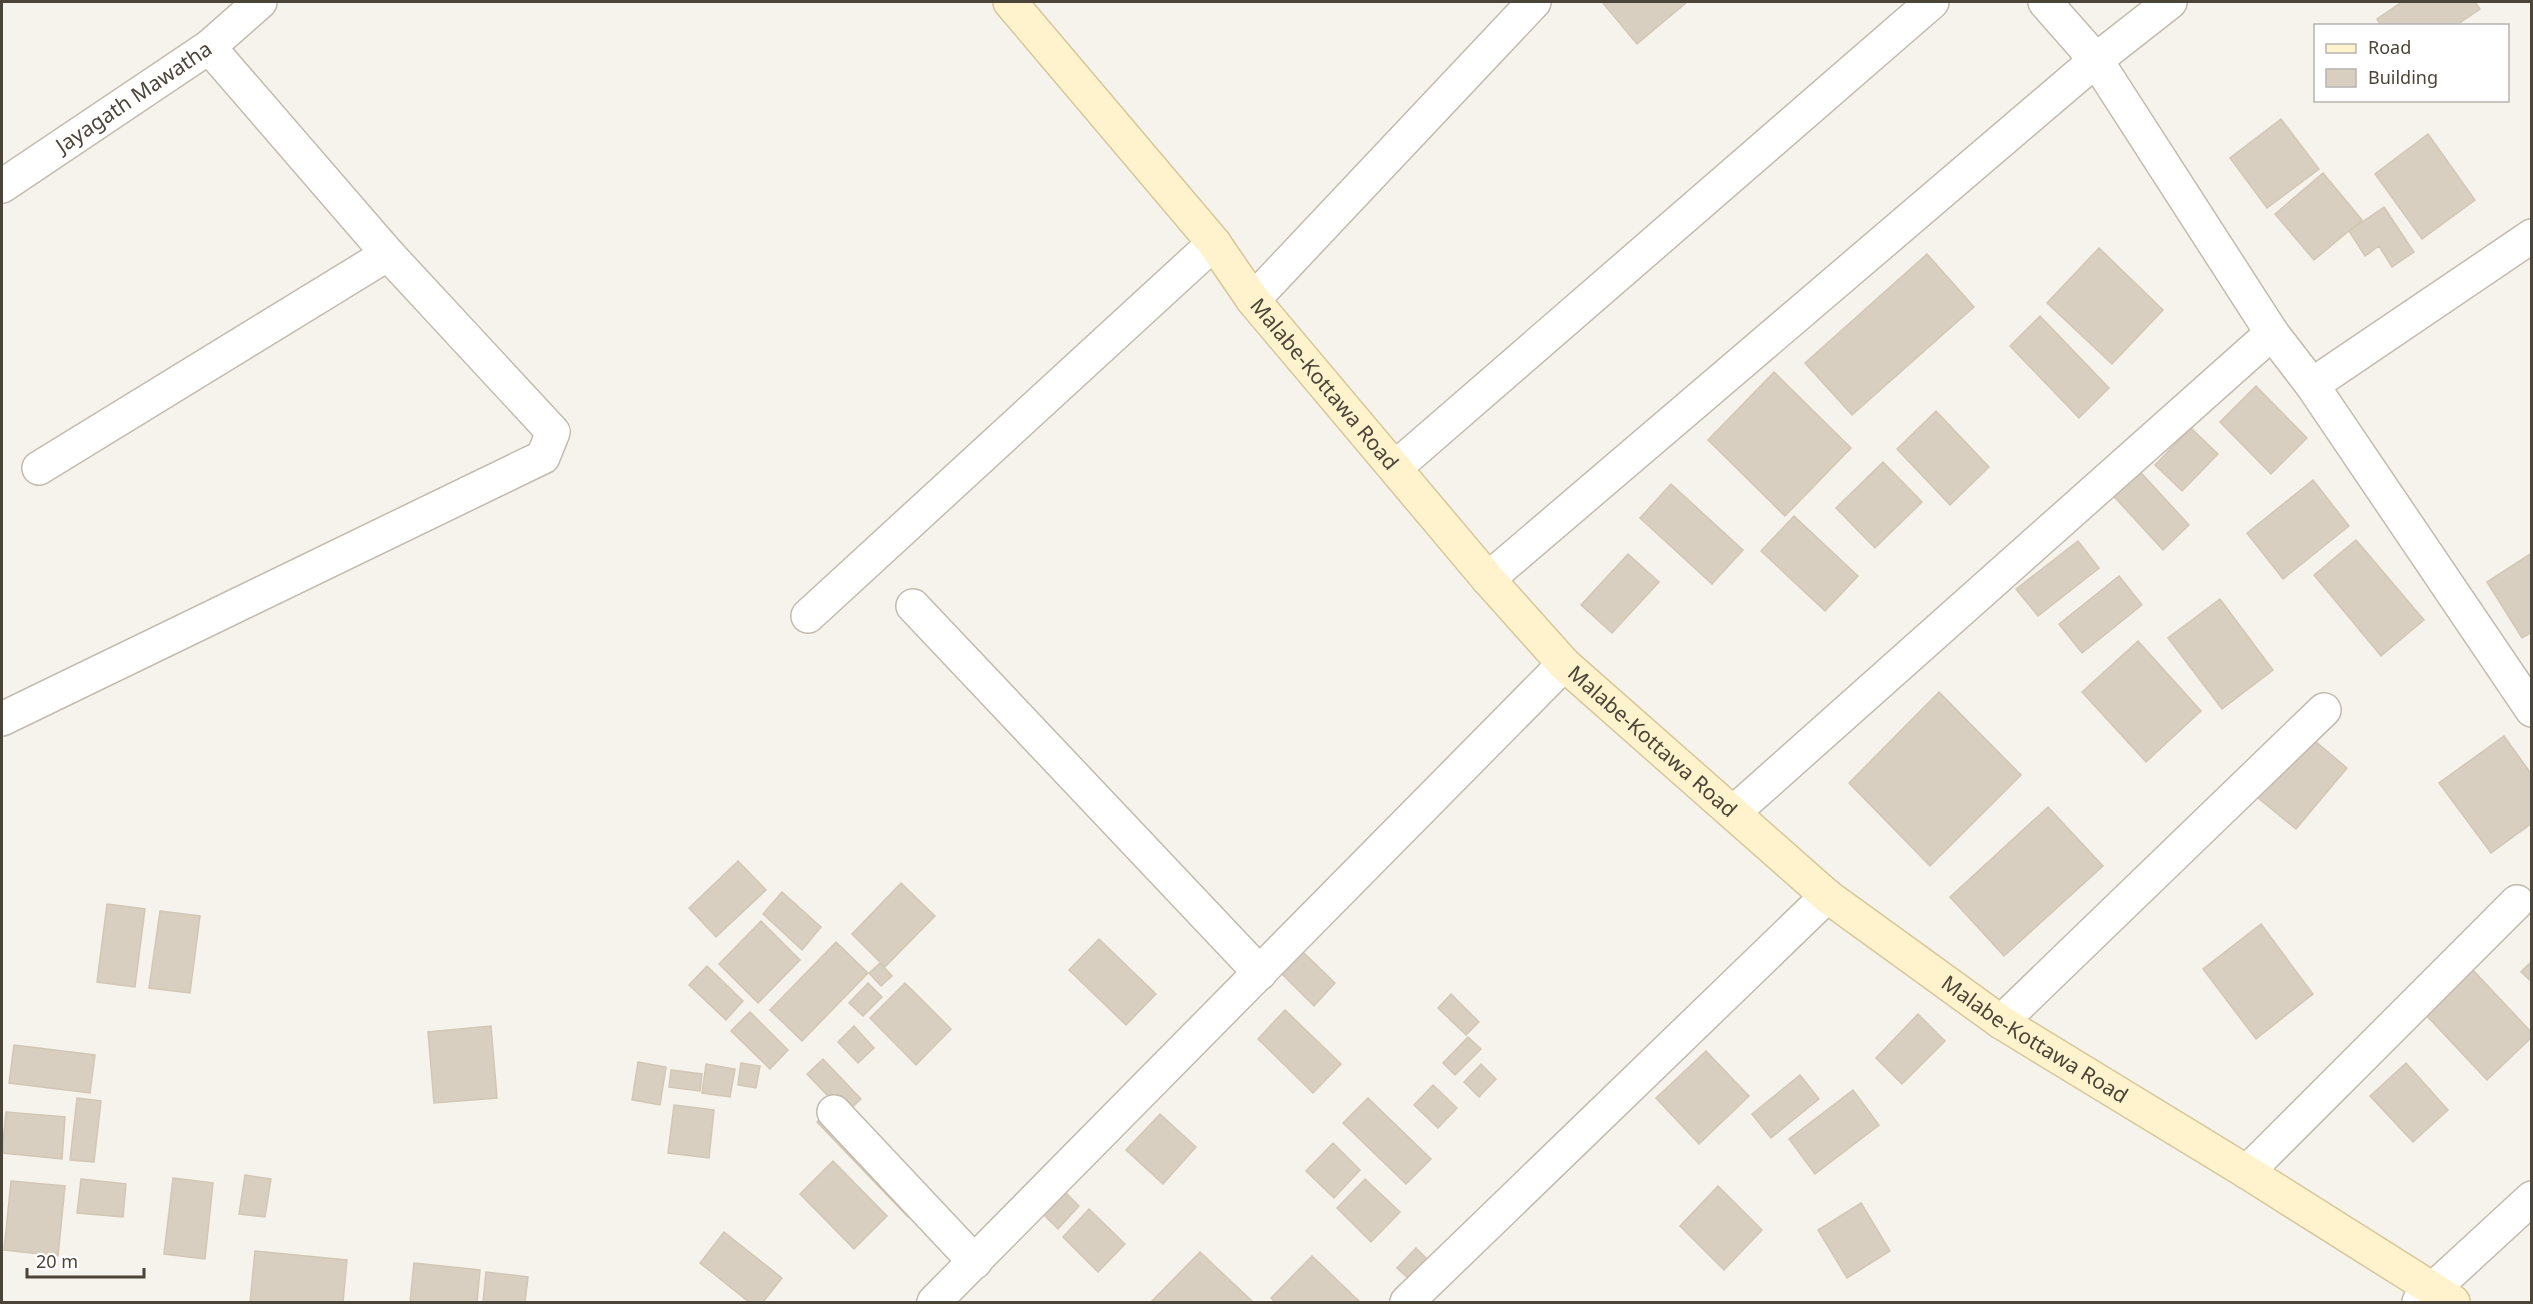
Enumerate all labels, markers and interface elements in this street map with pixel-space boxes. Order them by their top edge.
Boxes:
legend [2314,24,2509,102]
street label: Jayagath Mawatha [48,34,217,160]
text: Road [2368,35,2411,59]
text: Building [2368,65,2438,89]
street label: Malabe-Kottawa Road [1244,292,1405,475]
street label: Malabe-Kottawa Road [1562,659,1743,823]
street label: Malabe-Kottawa Road [1936,969,2134,1109]
scale bar [27,1241,144,1279]
text: 20 m [36,1249,78,1273]

